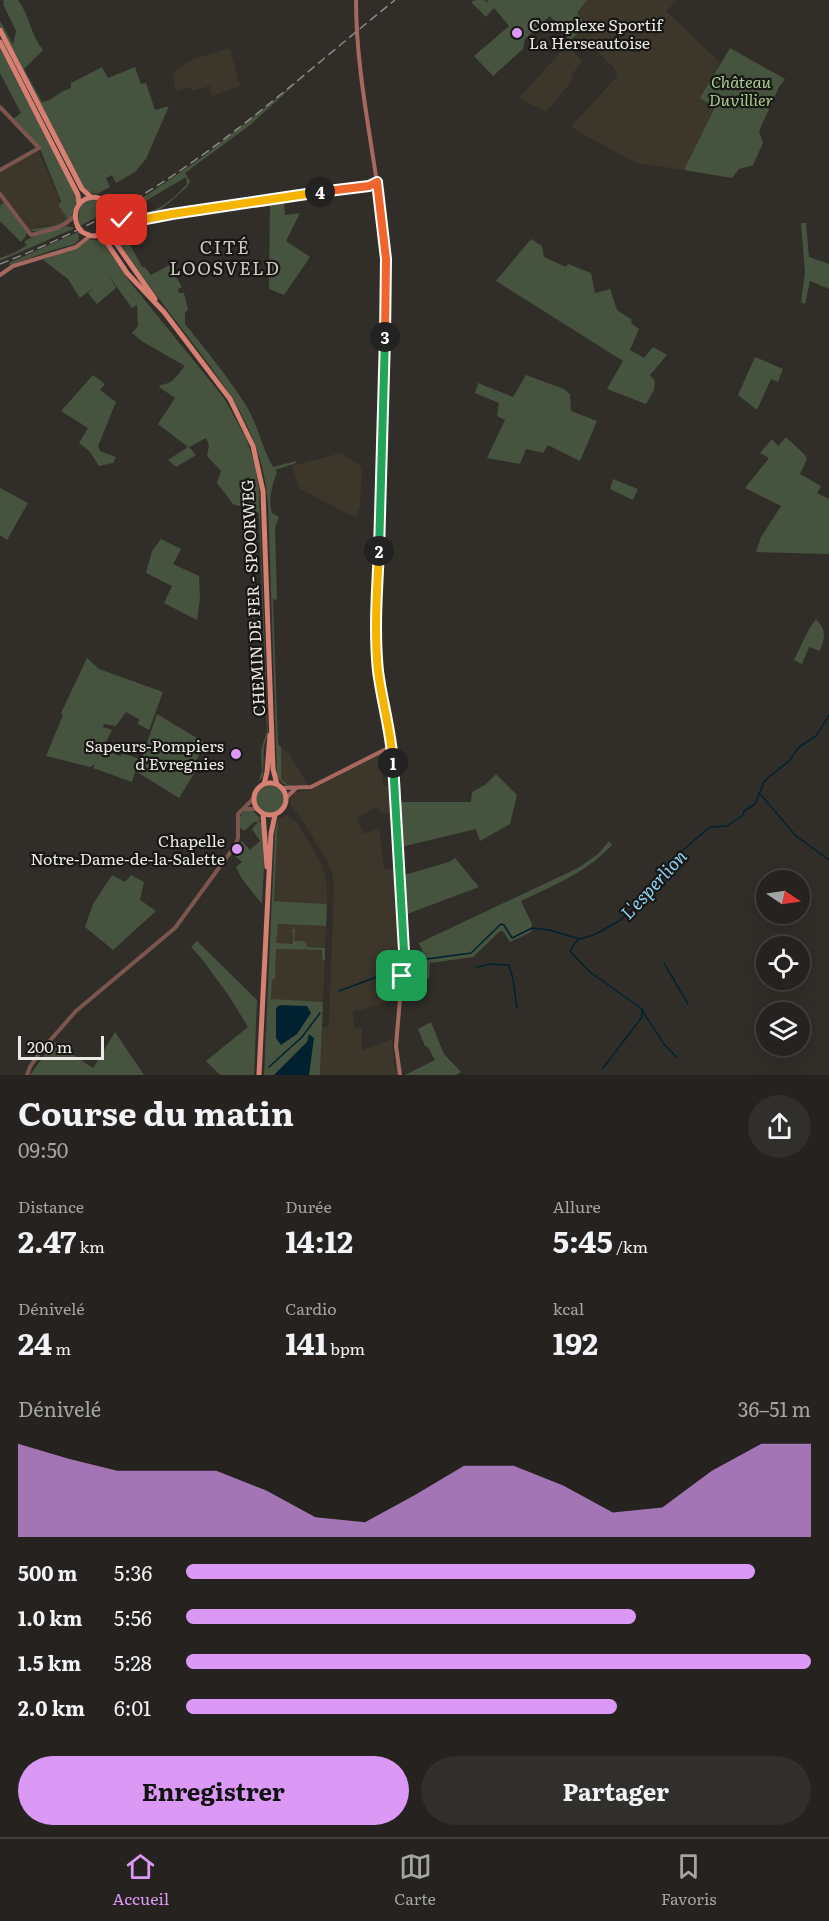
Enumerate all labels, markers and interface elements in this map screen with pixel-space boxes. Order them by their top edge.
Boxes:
place label: Complexe Sportif La Herseautoise [529,12,664,54]
marker: Complexe Sportif La Herseautoise [510,26,524,40]
park label: Château Duvillier [709,69,773,111]
pin: 4 [305,177,335,207]
text: 4 [315,180,325,204]
pin [96,194,147,245]
icon: check [105,203,138,236]
district label: CITÉ LOOSVELD [169,233,281,281]
pin: 3 [370,322,400,352]
text: 3 [381,325,389,349]
street label: CHEMIN DE FER - SPOORWEG [234,479,270,717]
pin: 2 [364,536,394,566]
text: 2 [375,539,383,563]
place label: Sapeurs-Pompiers d'Evregnies [85,733,224,775]
marker: Sapeurs-Pompiers d'Evregnies [229,747,243,761]
pin: 1 [378,748,408,778]
text: 1 [390,751,396,775]
place label: Chapelle Notre-Dame-de-la-Salette [30,828,225,870]
marker: Chapelle Notre-Dame-de-la-Salette [230,842,244,856]
water label: L'esperlion [614,843,693,925]
north arrow [756,870,810,924]
map controls [756,870,810,1056]
button: locate [756,936,810,990]
pin [376,950,427,1001]
icon: arrive [385,959,418,992]
button: layers [756,1002,810,1056]
scale bar [18,1033,104,1060]
text: 200 m [27,1034,72,1058]
text: Course du matin [18,1087,294,1136]
button: share [748,1095,811,1158]
text: 09:50 [18,1134,68,1164]
text: Distance [18,1194,84,1218]
text: Durée [285,1194,332,1218]
text: Allure [553,1194,601,1218]
text: 2.47 [18,1218,76,1262]
text: 14:12 [285,1218,353,1262]
text: 5:45 [553,1218,613,1262]
text: km [76,1234,105,1258]
text: /km [613,1234,648,1258]
text: Dénivelé [18,1296,84,1320]
text: Cardio [285,1296,337,1320]
text: kcal [553,1296,584,1320]
text: 24 [18,1320,52,1364]
text: 141 [285,1320,327,1364]
text: 192 [553,1320,598,1364]
text: m [52,1336,71,1360]
text: bpm [327,1336,365,1360]
text: Dénivelé [18,1393,101,1423]
text: 36–51 m [738,1393,811,1423]
text: 500 m [18,1557,77,1587]
text: 5:36 [114,1557,152,1587]
text: 1.0 km [18,1602,83,1632]
text: 5:56 [114,1602,152,1632]
text: 1.5 km [18,1647,81,1677]
text: 5:28 [114,1647,152,1677]
text: 2.0 km [18,1692,85,1722]
text: 6:01 [114,1692,151,1722]
button: Enregistrer [18,1756,409,1825]
button: Partager [421,1756,811,1825]
tab: Accueil [112,1850,169,1910]
tab: Carte [394,1850,436,1910]
tab: Favoris [661,1850,717,1910]

